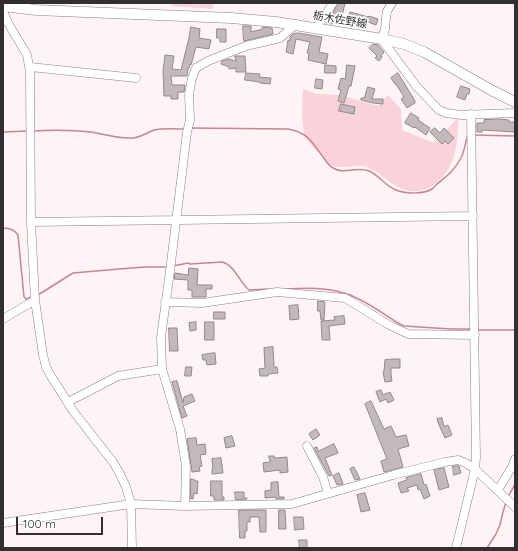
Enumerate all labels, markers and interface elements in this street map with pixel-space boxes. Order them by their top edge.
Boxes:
street label: 栃木佐野線 [312,9,368,31]
scale bar [18,509,105,535]
text: 100 m [23,516,56,531]

